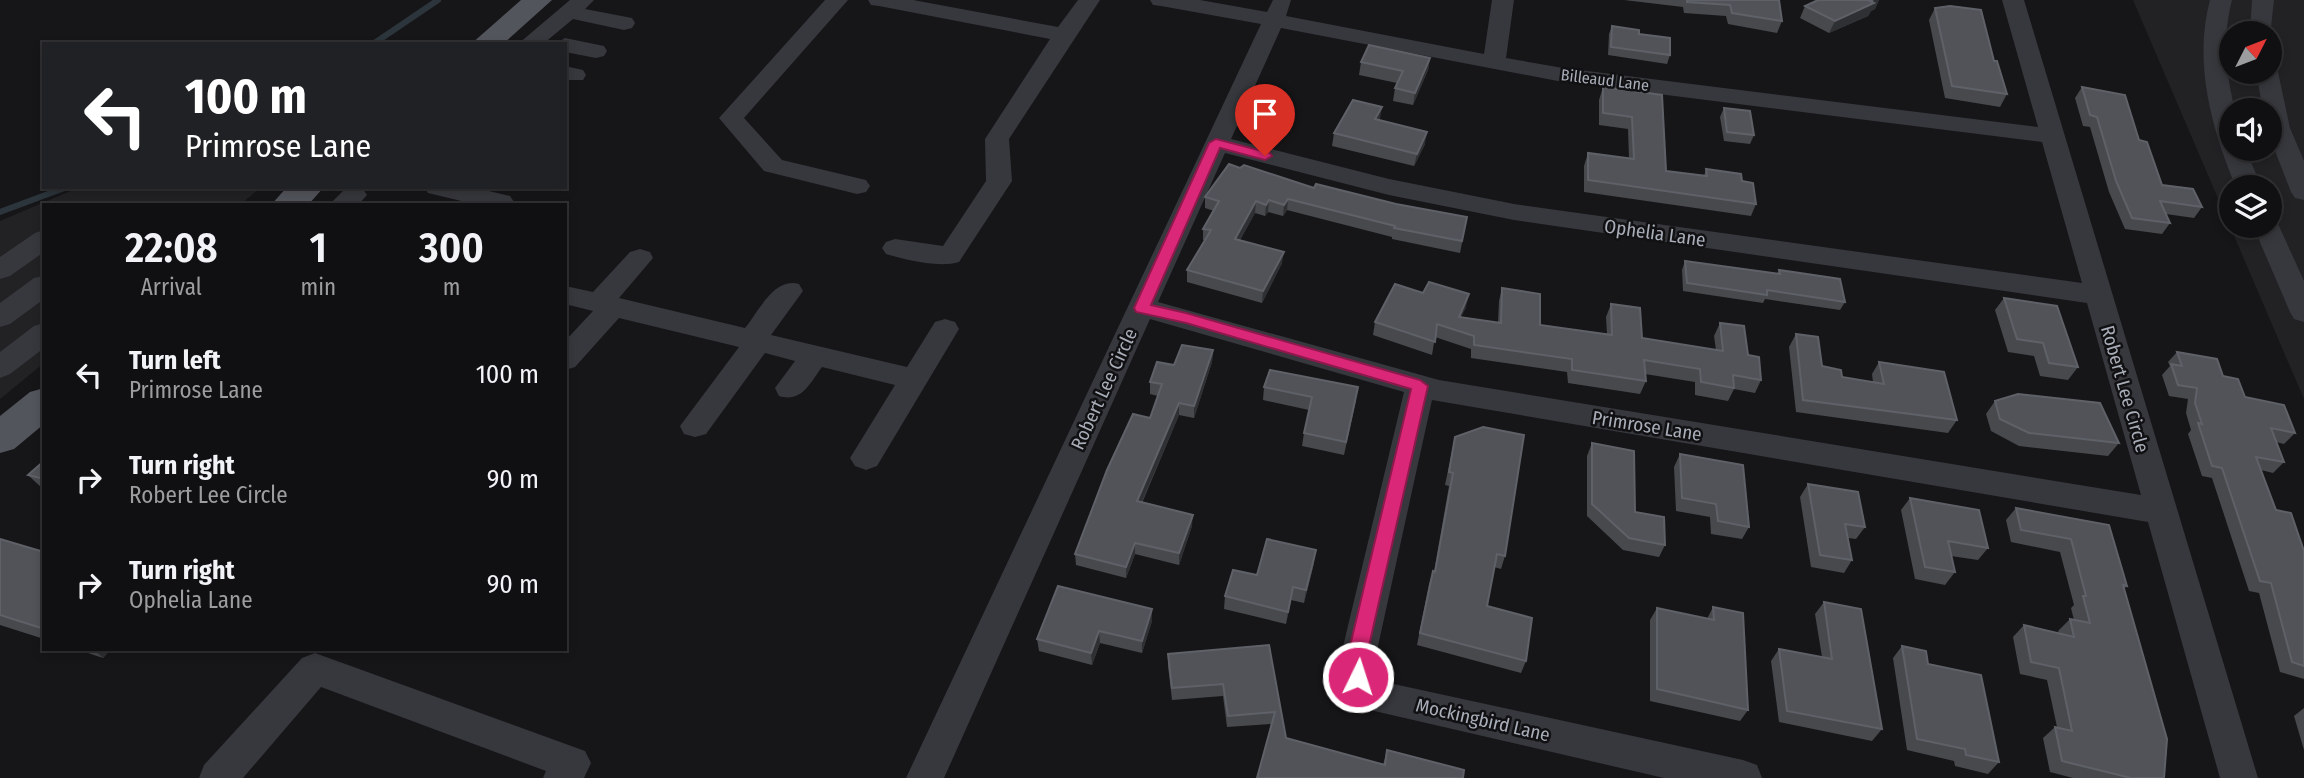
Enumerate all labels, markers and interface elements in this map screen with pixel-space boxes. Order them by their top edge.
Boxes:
north arrow [2219,21,2282,84]
map controls [2219,21,2282,238]
street label: Billeaud Lane [1560,65,1650,95]
text: 100 m [185,67,307,126]
icon: left [70,70,161,161]
pin [1235,84,1295,156]
icon: arrive [1246,95,1284,133]
button: sound [2219,98,2282,161]
text: Primrose Lane [185,127,371,165]
button: layers [2219,175,2282,238]
street label: Ophelia Lane [1603,215,1707,251]
text: 22:08 [125,223,218,273]
text: 1 [310,223,327,273]
text: 300 [419,223,484,273]
text: Arrival [141,273,202,301]
text: min [301,273,336,301]
text: m [443,273,460,301]
street label: Robert Lee Circle [2096,323,2154,455]
street label: Robert Lee Circle [1066,325,1142,453]
text: Turn left [129,345,221,376]
icon: left [70,356,108,394]
text: 100 m [476,359,539,390]
text: Primrose Lane [129,376,263,404]
street label: Primrose Lane [1591,406,1703,446]
text: Turn right [129,450,235,481]
icon: right [70,461,108,499]
text: 90 m [487,464,539,495]
text: Robert Lee Circle [129,481,288,509]
text: Turn right [129,555,235,586]
icon: right [70,566,108,604]
text: 90 m [487,569,539,600]
text: Ophelia Lane [129,586,253,614]
position arrow [1321,640,1395,714]
street label: Mockingbird Lane [1414,693,1552,747]

